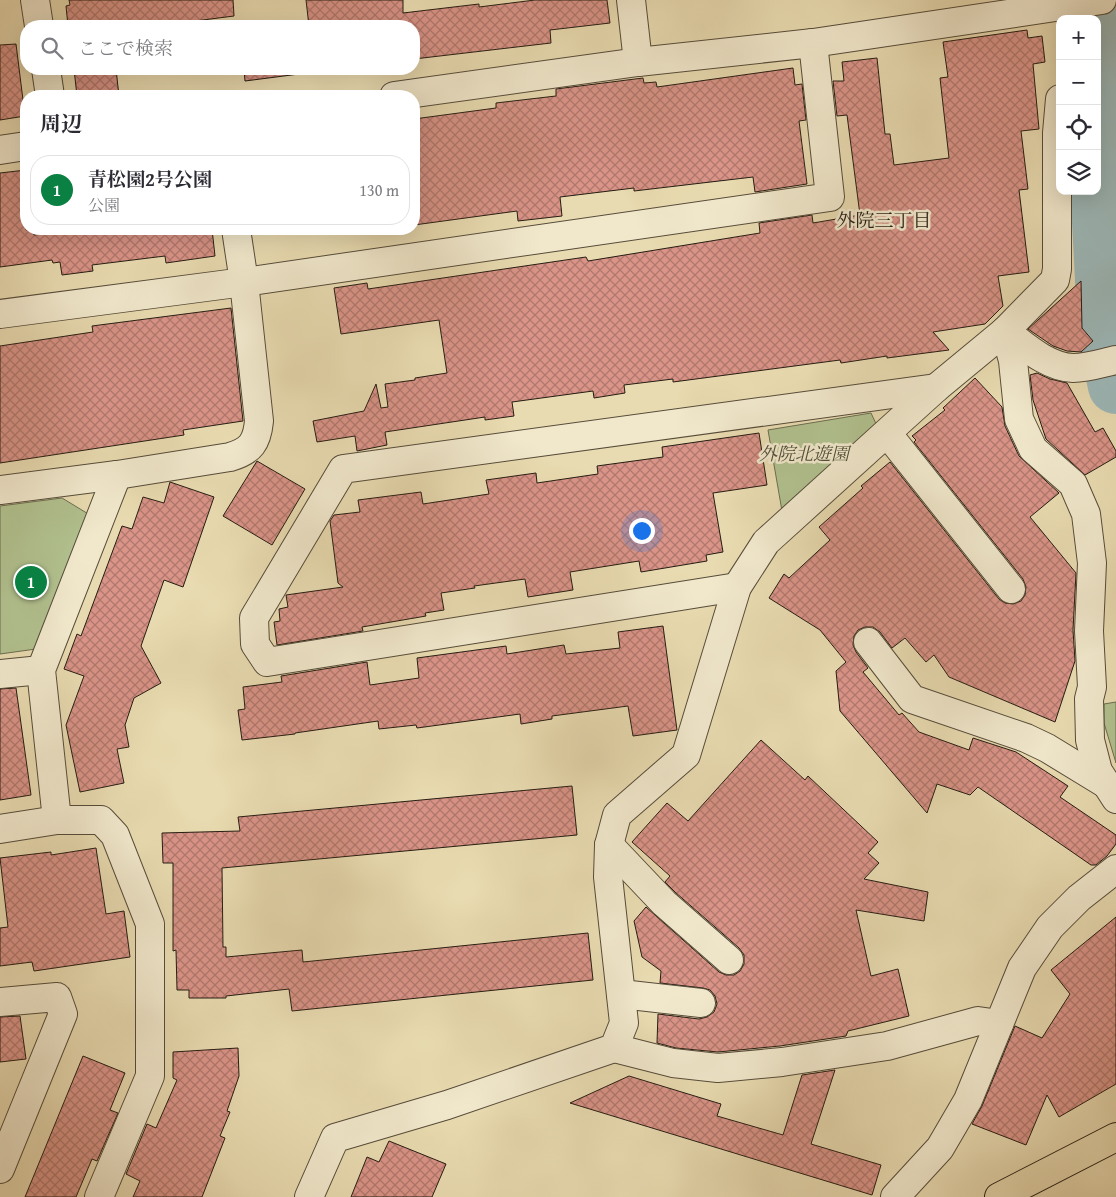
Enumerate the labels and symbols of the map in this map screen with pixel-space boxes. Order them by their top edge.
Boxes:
district label: 外院三丁目 [836,206,932,234]
park label: 外院北遊園 [759,440,852,467]
your location [629,518,655,544]
pin: 1 [15,563,47,601]

